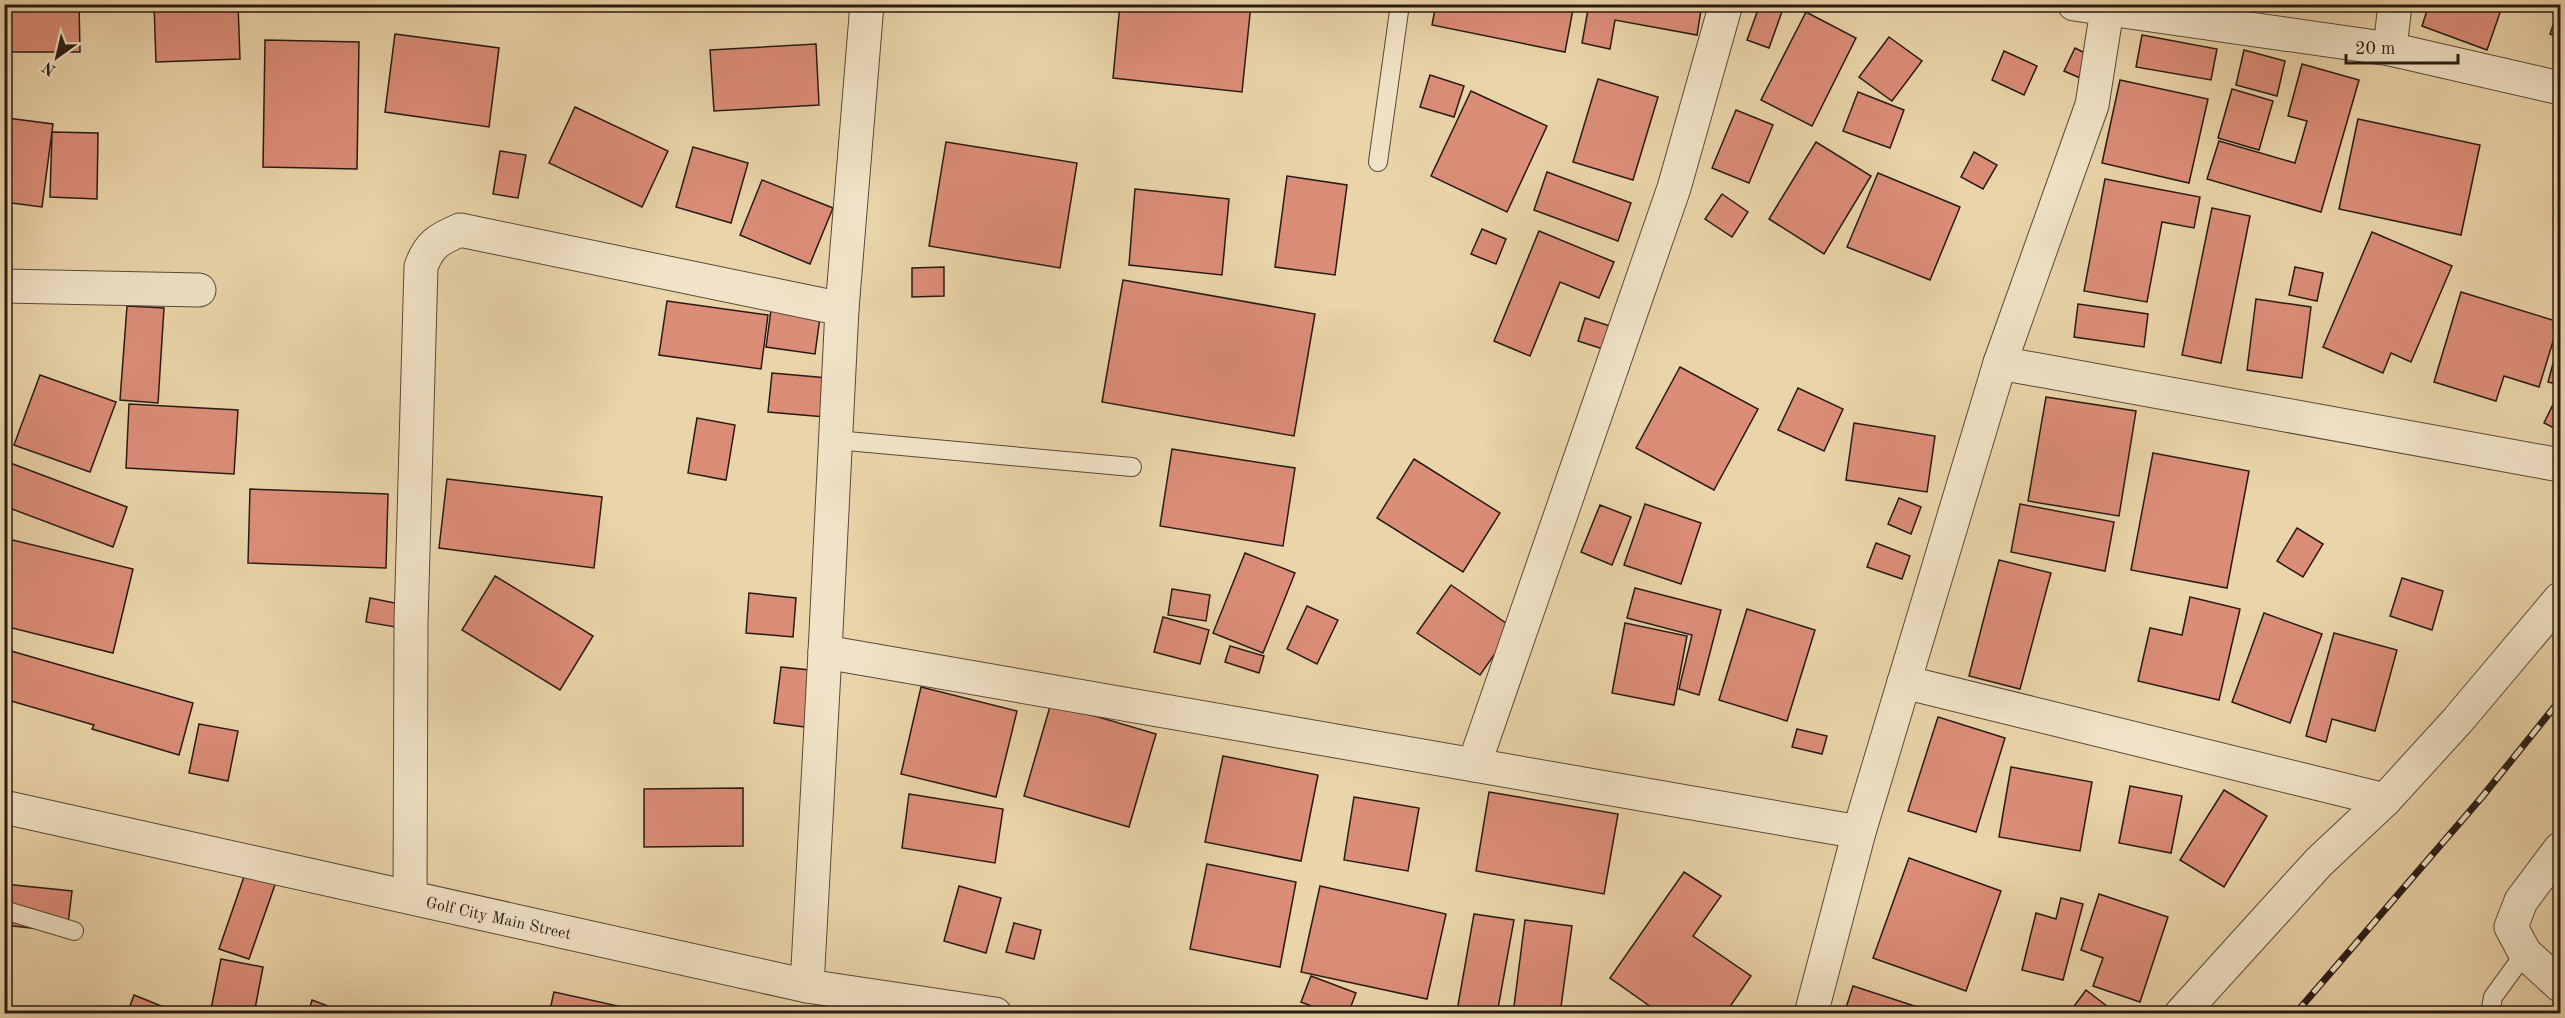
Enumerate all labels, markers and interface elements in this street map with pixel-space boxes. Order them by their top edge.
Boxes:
north arrow [27,27,87,87]
scale bar [2346,27,2458,65]
text: 20 m [2355,40,2395,58]
text: N [40,57,59,78]
street label: Golf City Main Street [424,895,573,943]

